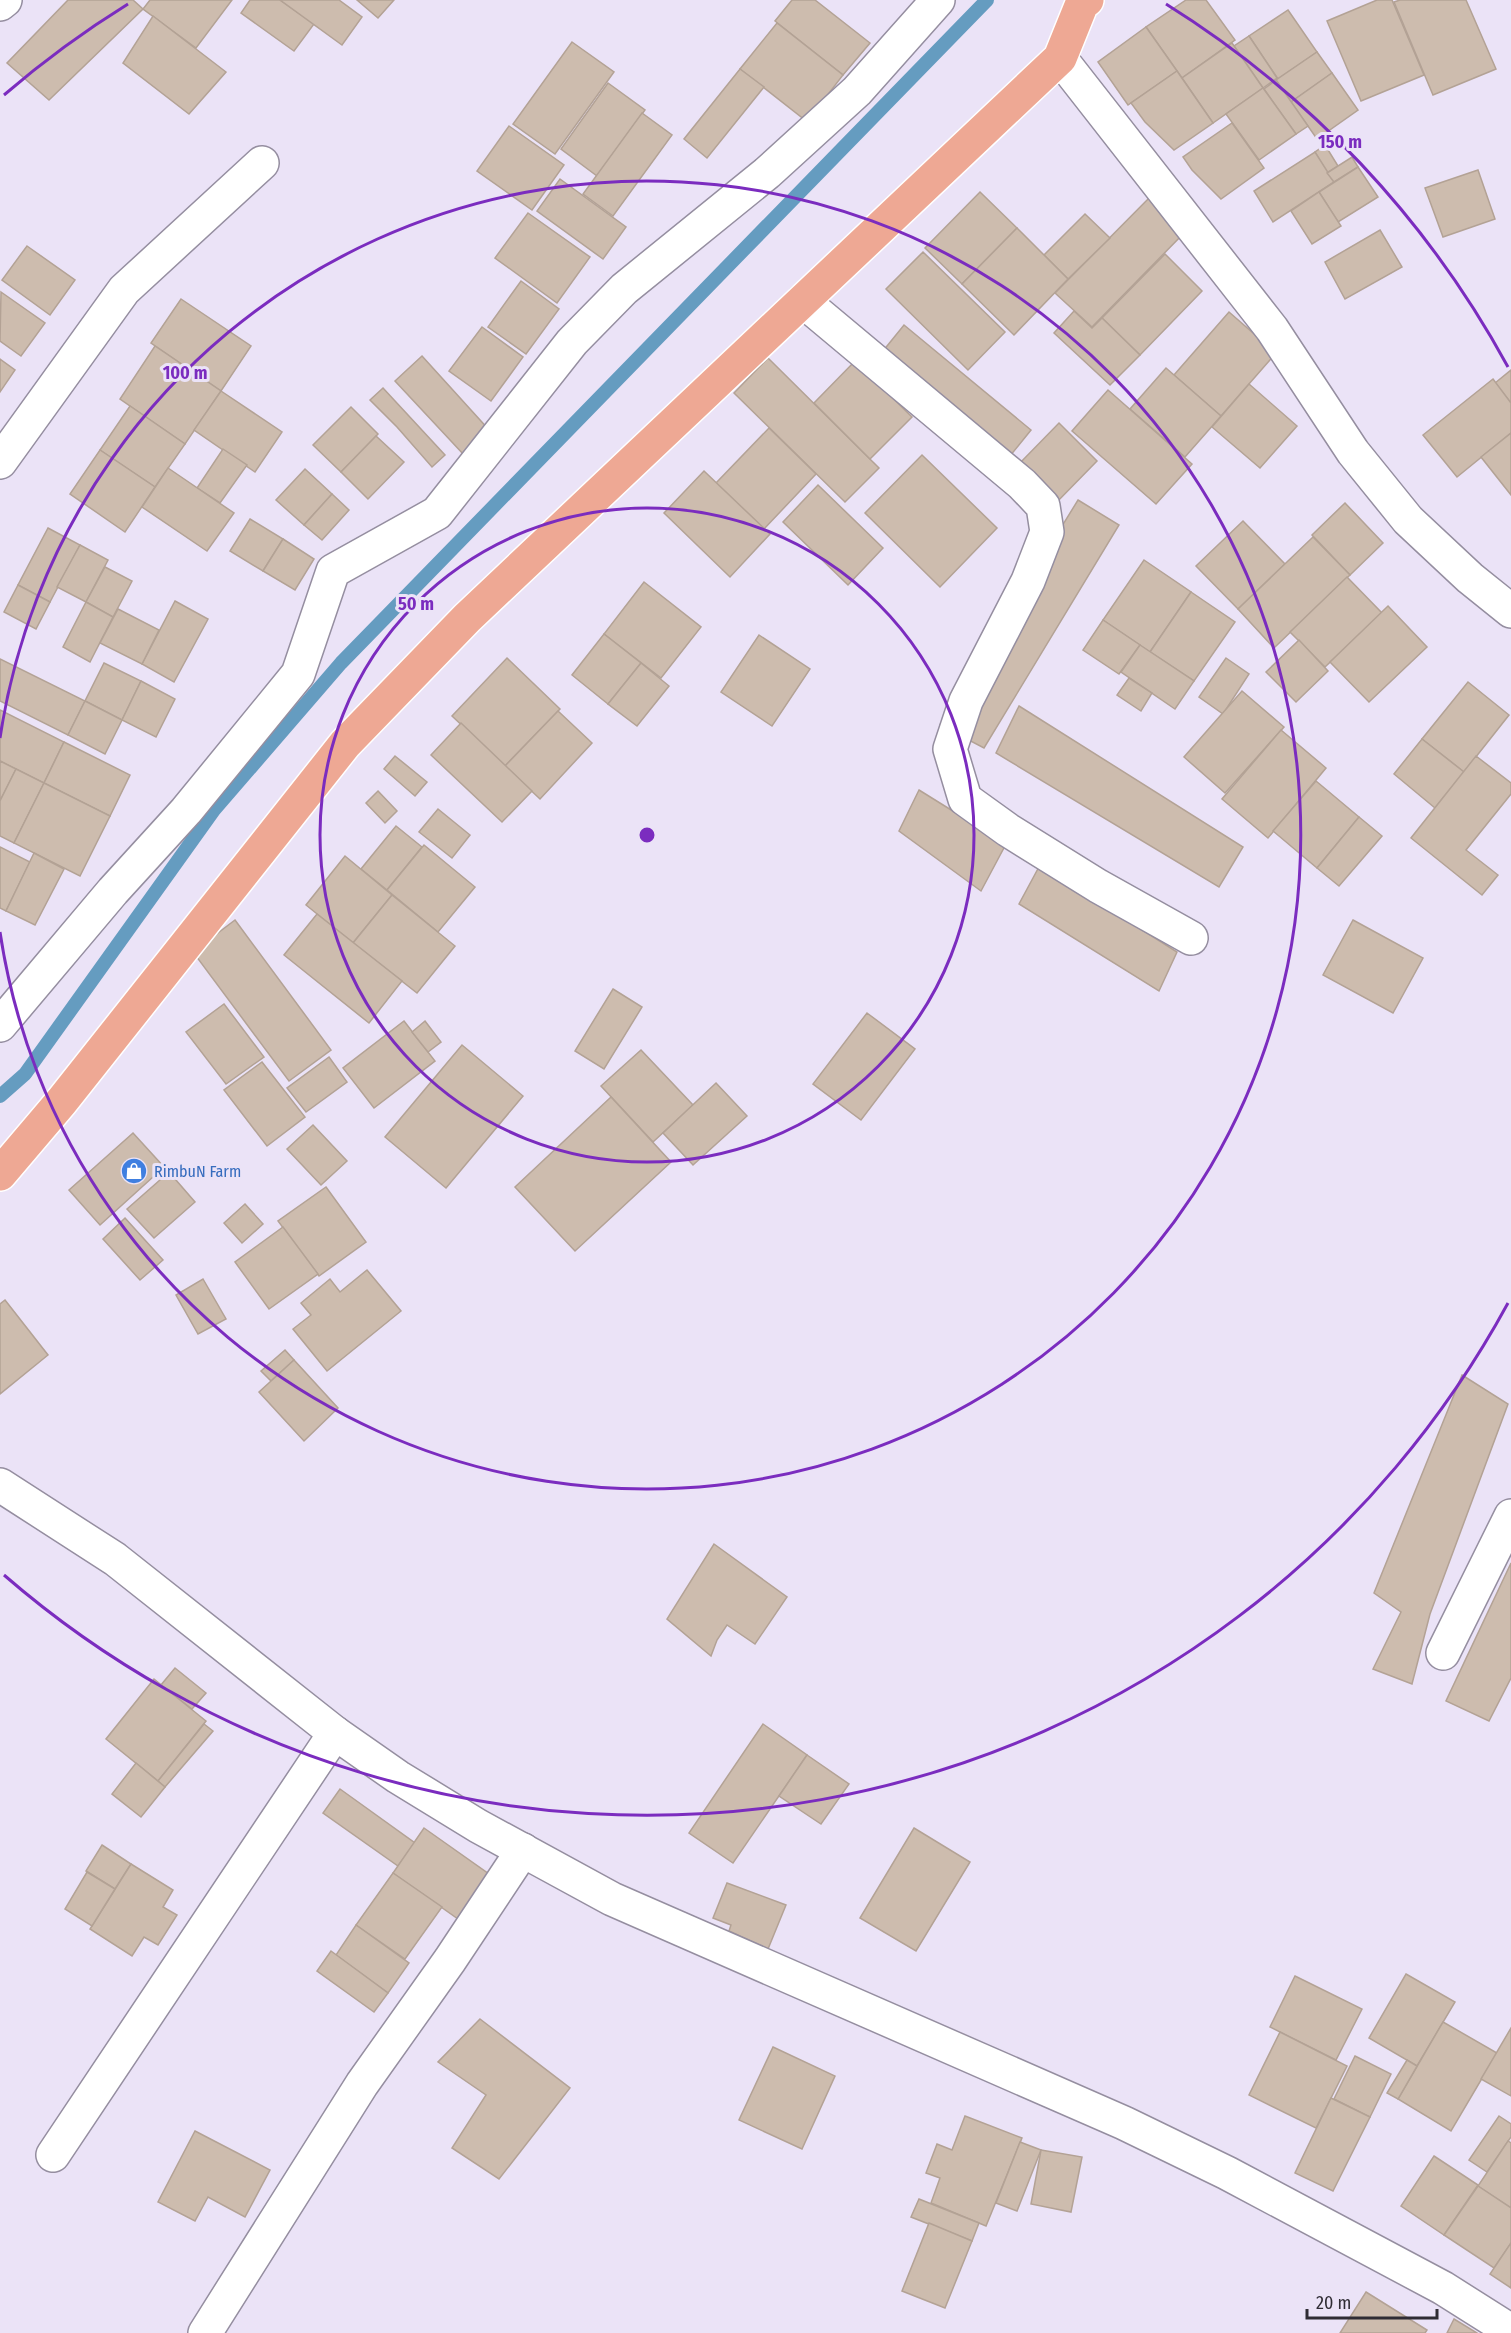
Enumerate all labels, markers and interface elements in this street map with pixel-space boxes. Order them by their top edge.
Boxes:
text: 150 m [1318,131,1362,153]
text: 100 m [163,362,207,384]
text: 50 m [398,593,434,615]
centre of rings [637,825,657,845]
shop icon: RimbuN Farm [119,1156,149,1186]
place label: RimbuN Farm [154,1162,241,1181]
scale bar [1307,2282,1438,2320]
text: 20 m [1316,2292,1351,2314]

